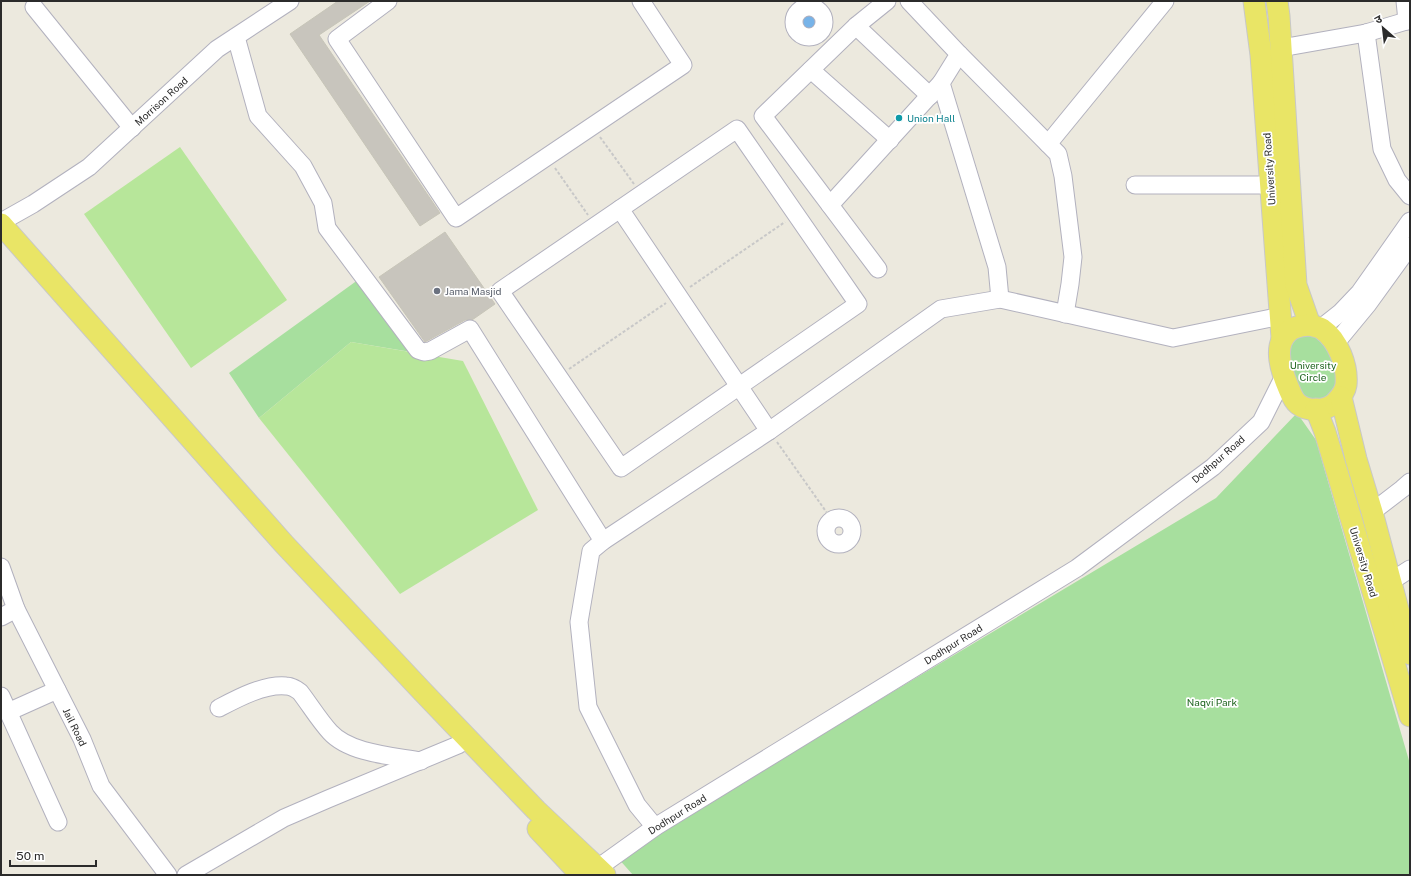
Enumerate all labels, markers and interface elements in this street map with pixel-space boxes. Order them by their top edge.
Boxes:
north arrow [1363,8,1403,48]
text: उ [1373,12,1384,26]
street label: Morrison Road [132,74,190,128]
place label: Union Hall [907,112,955,124]
marker: Union Hall [894,113,904,123]
street label: University Road [1260,132,1278,206]
place label: Jama Masjid [445,285,502,297]
marker: Jama Masjid [432,286,442,296]
park label: University Circle [1290,359,1337,383]
street label: Dodhpur Road [1189,433,1247,485]
street label: University Road [1348,526,1380,598]
street label: Dodhpur Road [922,621,984,667]
park label: Naqvi Park [1187,696,1238,708]
street label: Jail Road [61,706,89,748]
street label: Dodhpur Road [646,791,708,837]
scale bar [10,842,96,868]
text: 50 m [16,849,44,863]

